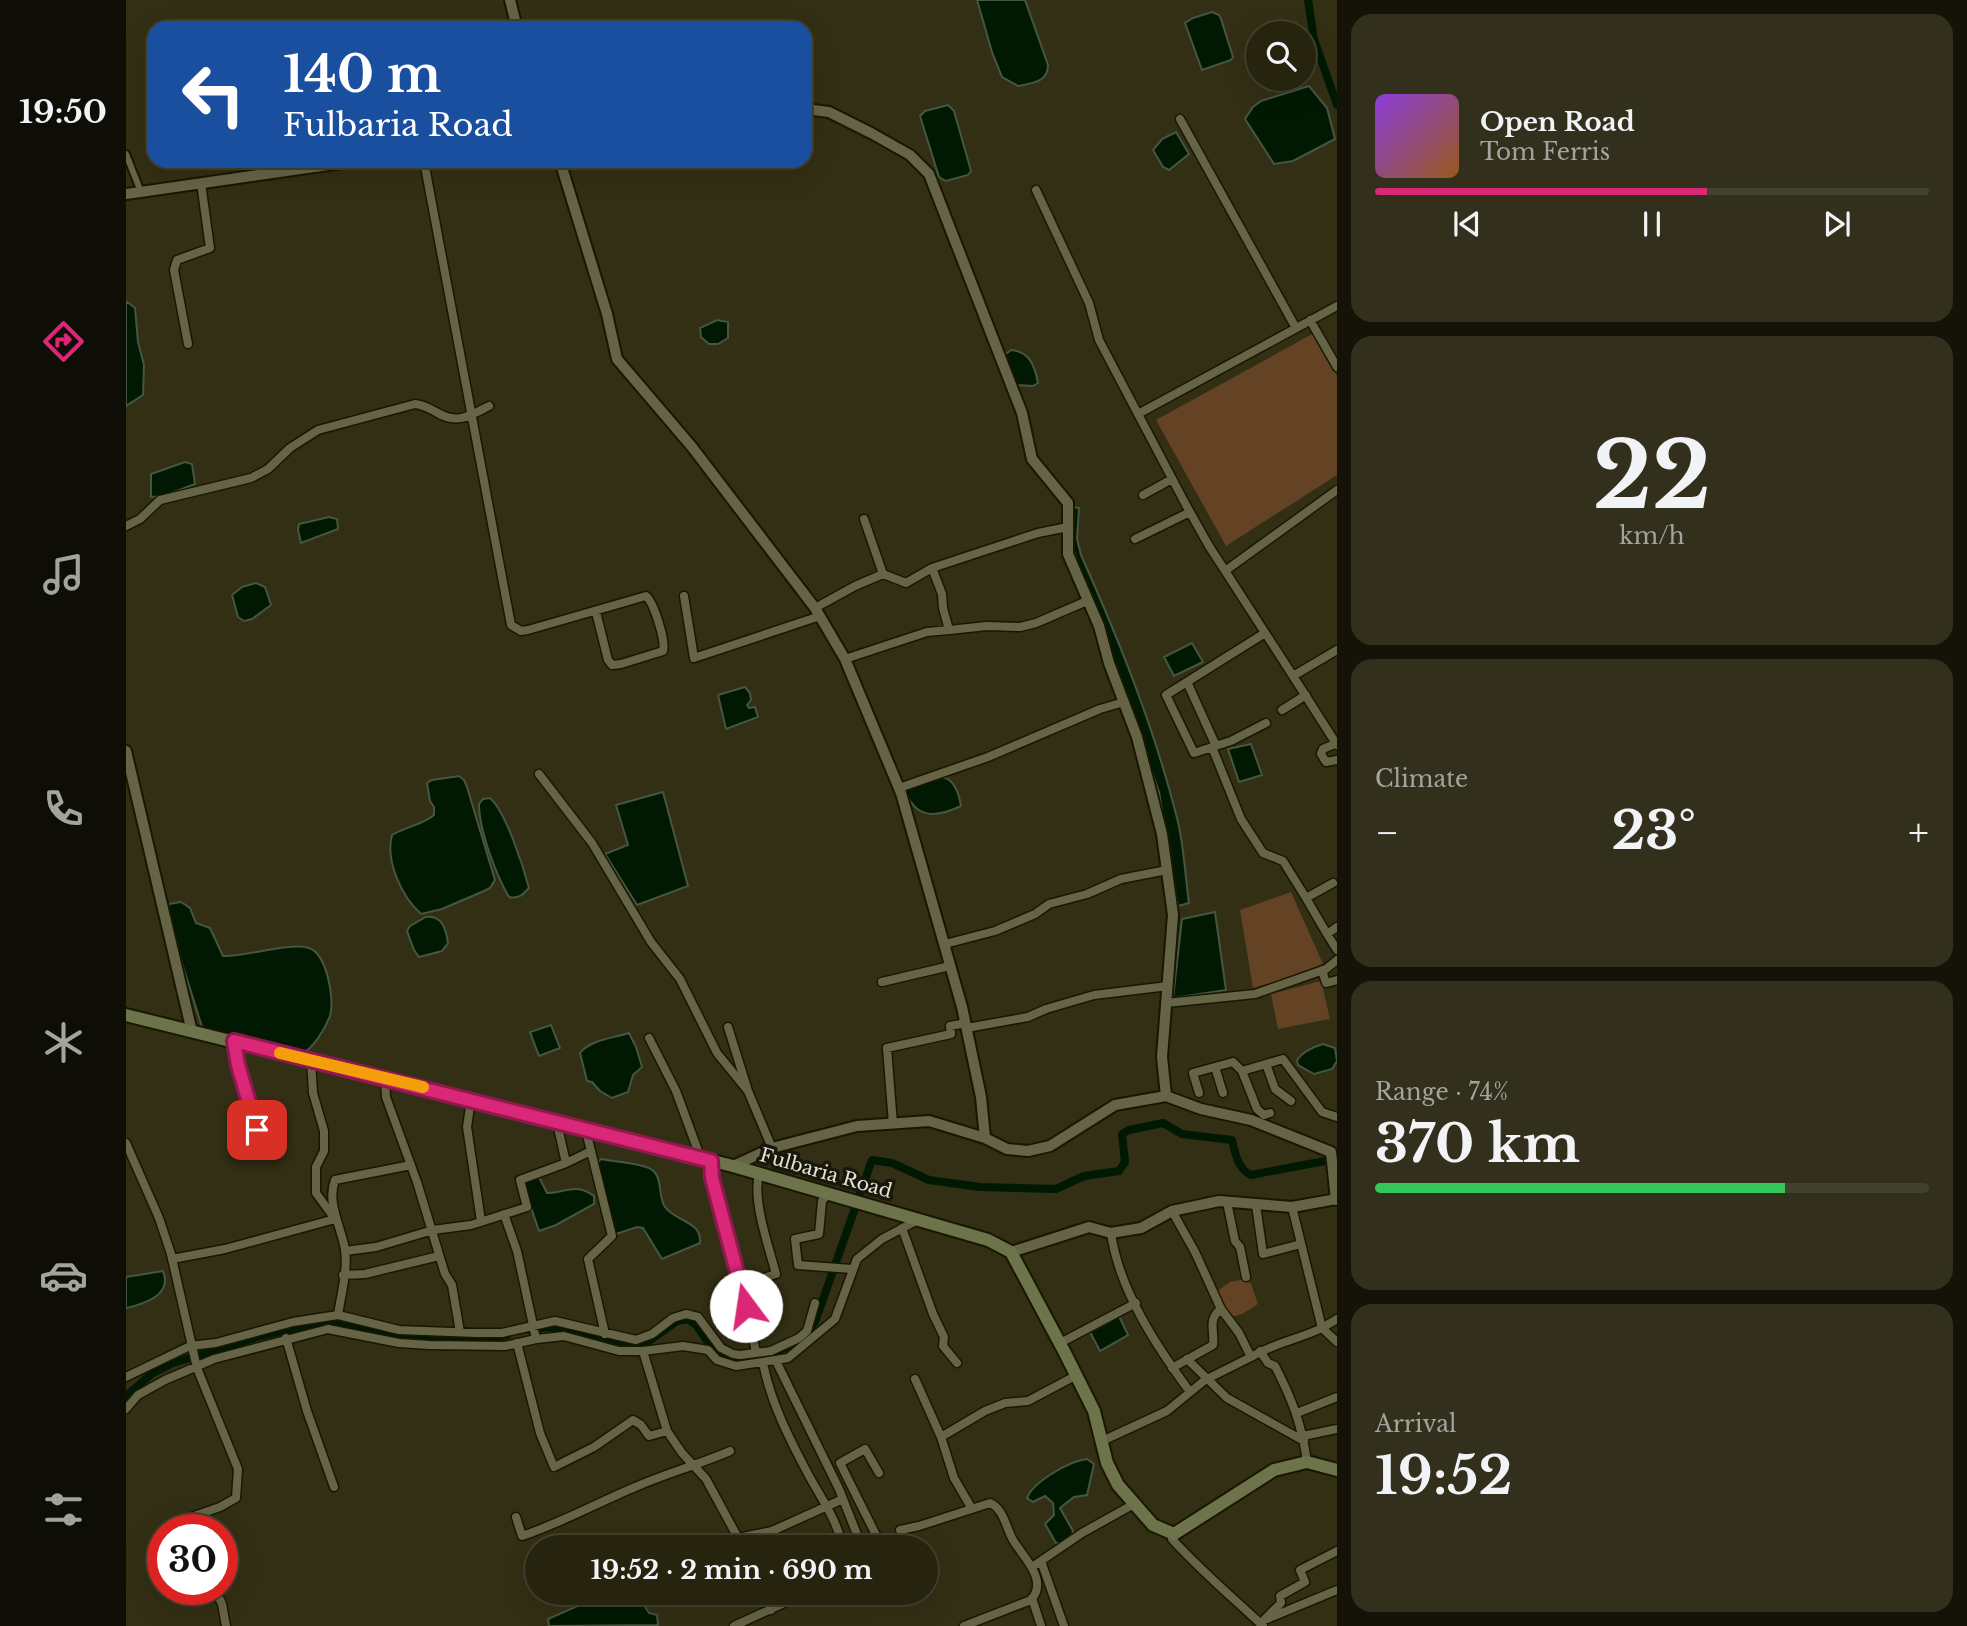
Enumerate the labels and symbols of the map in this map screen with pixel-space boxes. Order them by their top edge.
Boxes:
pin [227,1100,287,1160]
street label: Fulbaria Road [757,1143,895,1203]
position arrow [709,1269,783,1343]
speed limit sign: 30 [147,1514,238,1605]

